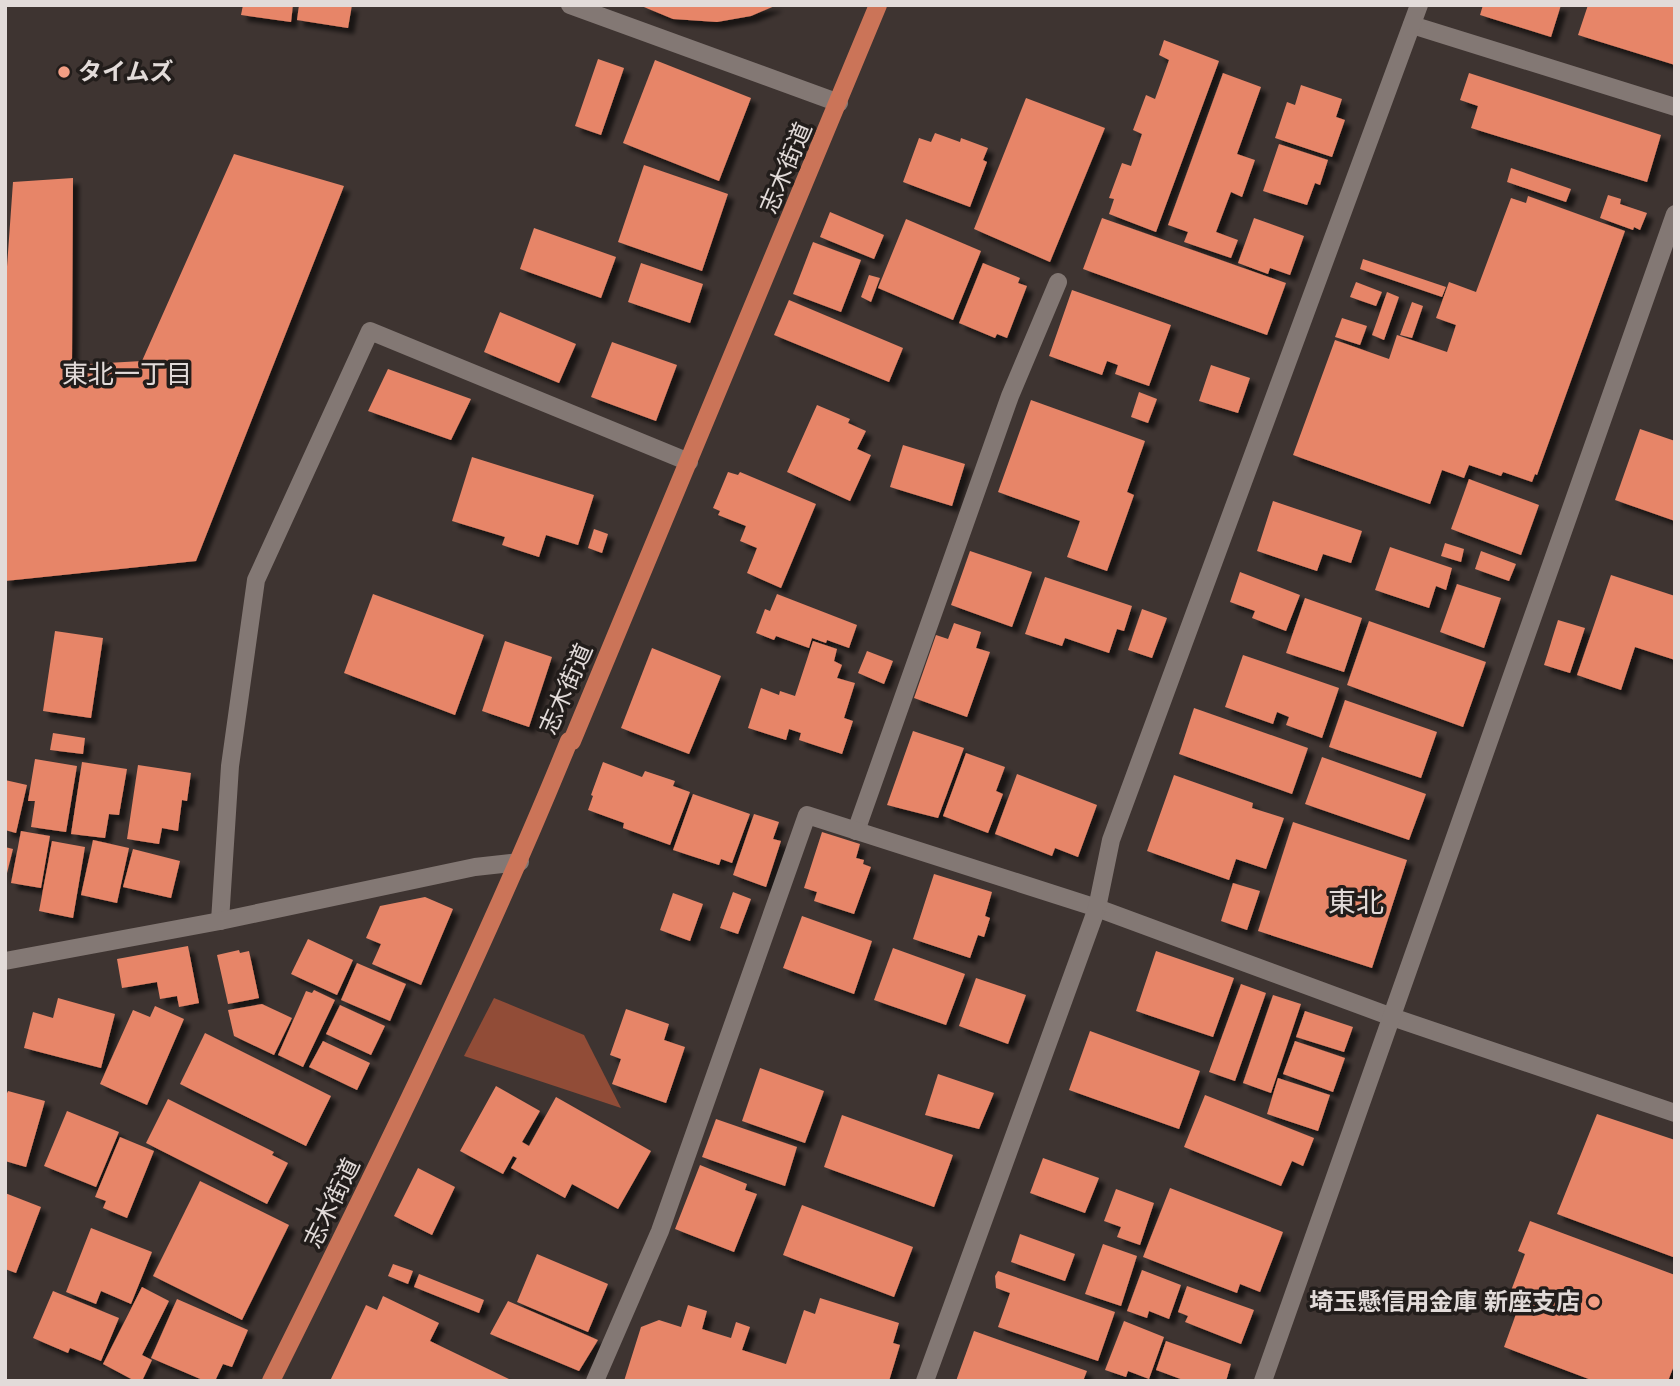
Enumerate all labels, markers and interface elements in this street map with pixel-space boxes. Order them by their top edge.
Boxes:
place label: タイムズ [78,57,174,86]
marker: タイムズ [56,64,72,80]
street label: 志木街道 [753,118,818,218]
district label: 東北一丁目 [62,358,192,390]
street label: 志木街道 [533,639,598,739]
district label: 東北 [1328,885,1384,919]
street label: 志木街道 [297,1153,366,1252]
place label: 埼玉懸信用金庫 新座支店 [1309,1287,1580,1316]
marker: 埼玉懸信用金庫 新座支店 [1586,1294,1602,1310]

